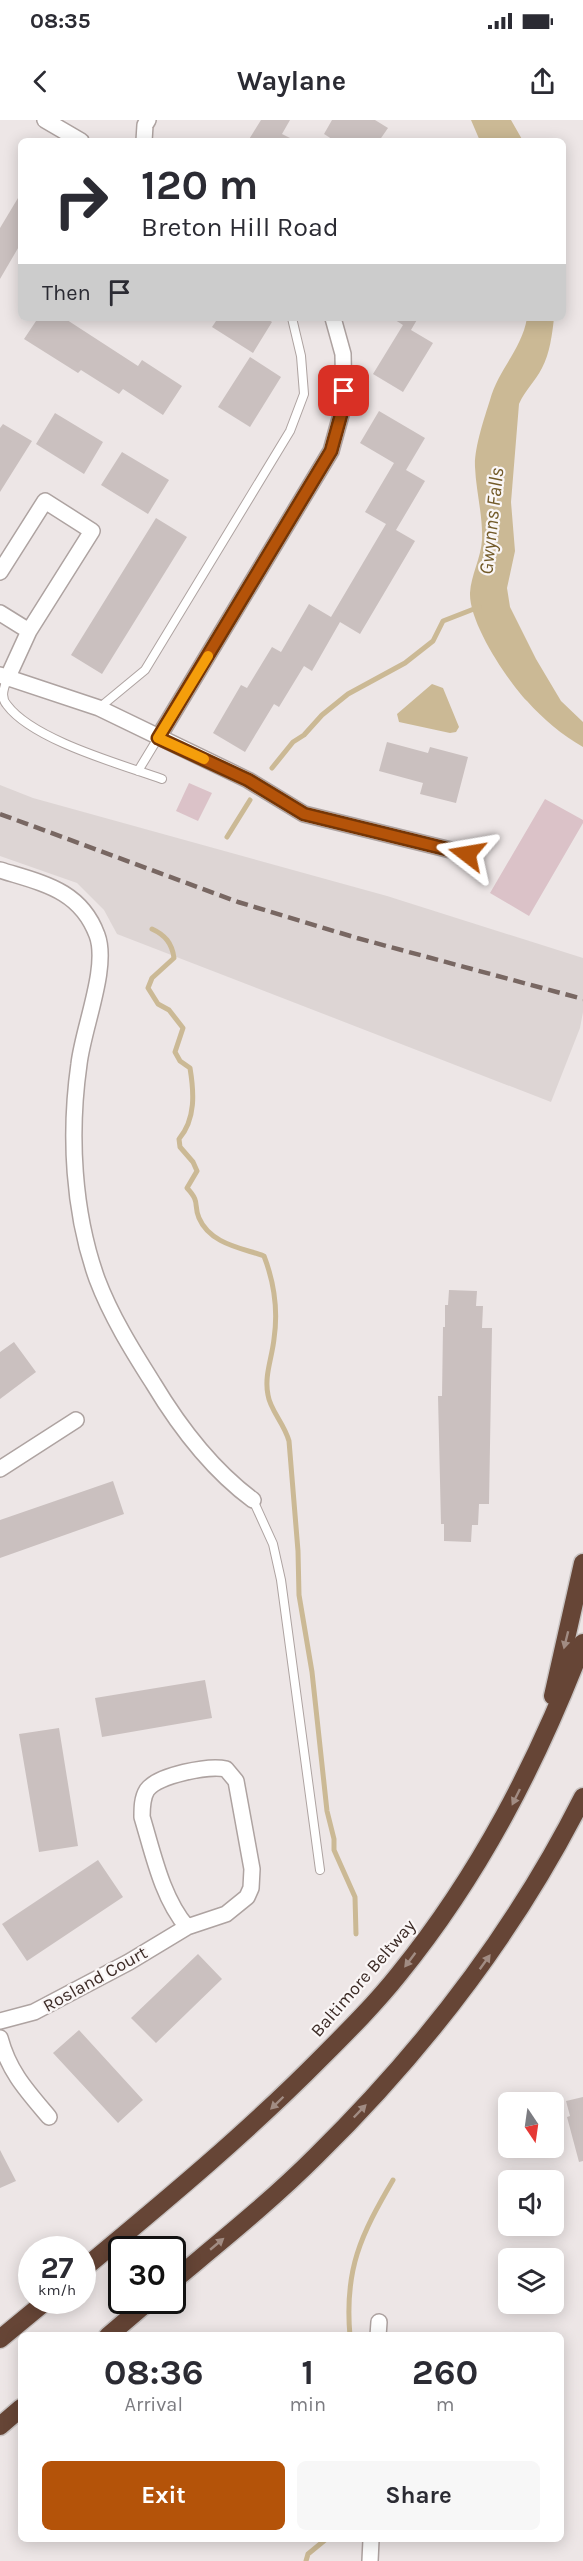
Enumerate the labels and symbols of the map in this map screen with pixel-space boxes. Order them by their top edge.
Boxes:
pin [318,365,369,416]
water label: Gwynns Falls [474,466,509,576]
position arrow [435,822,499,886]
one-way arrow [560,1631,570,1650]
one-way arrow [511,1788,521,1806]
street label: Baltimore Beltway [306,1914,420,2041]
street label: Rosland Court [39,1941,151,2017]
one-way arrow [404,1953,416,1968]
one-way arrow [478,1954,490,1969]
north arrow [498,2092,564,2158]
one-way arrow [270,2095,284,2109]
one-way arrow [352,2104,366,2118]
speed limit sign: 30 [108,2236,186,2314]
one-way arrow [209,2238,224,2251]

